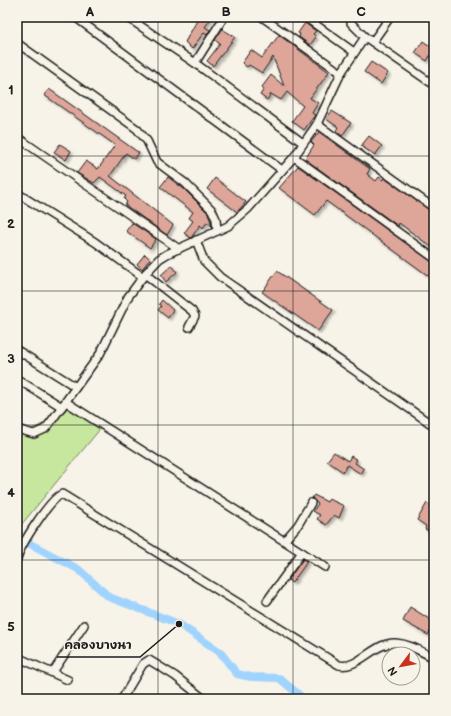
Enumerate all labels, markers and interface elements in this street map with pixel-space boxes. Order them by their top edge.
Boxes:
text: A [85,4,94,20]
text: B [221,4,231,20]
text: C [356,4,366,20]
text: 1 [8,82,14,98]
text: 2 [7,216,15,232]
text: 3 [7,351,15,367]
text: 4 [7,485,15,501]
text: 5 [7,619,15,635]
callout: คลองบางนา [57,633,140,657]
text: คลองบางนา [65,638,132,653]
north arrow [381,646,421,686]
text: N [385,664,401,678]

